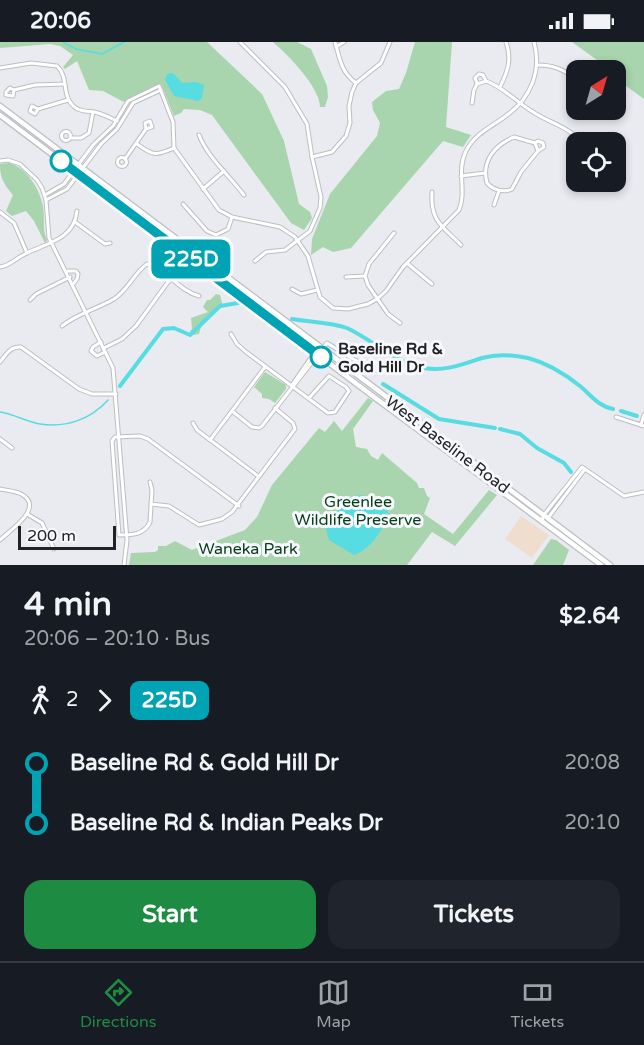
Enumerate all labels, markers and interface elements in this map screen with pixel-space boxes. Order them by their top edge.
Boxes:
text: 20:06 [30,8,91,34]
north arrow [566,60,626,120]
map controls [566,60,626,192]
button: locate [566,132,626,192]
unlabelled marker [50,150,72,172]
line badge: 225D [149,240,233,278]
text: 225D [163,247,219,272]
place label: Baseline Rd & Gold Hill Dr [338,339,443,377]
marker: Baseline Rd & Gold Hill Dr [310,346,332,368]
street label: West Baseline Road [381,392,513,498]
park label: Greenlee Wildlife Preserve [295,492,421,530]
scale bar [18,523,116,550]
text: 200 m [27,526,76,546]
park label: Waneka Park [198,539,298,559]
text: 4 min [24,585,112,624]
text: $2.64 [559,603,620,629]
text: 20:06 – 20:10 · Bus [24,627,210,651]
icon: walk [24,684,57,717]
icon: forward [88,684,121,717]
text: 2 [66,688,79,712]
text: 225D [142,688,197,713]
text: Baseline Rd & Gold Hill Dr [70,750,339,776]
text: 20:08 [565,751,620,775]
text: Baseline Rd & Indian Peaks Dr [70,810,383,836]
text: 20:10 [565,811,620,835]
button: Start [24,880,316,949]
button: Tickets [328,880,620,949]
tab: Directions [80,976,156,1032]
tab: Map [316,976,351,1032]
tab: Tickets [511,976,564,1032]

